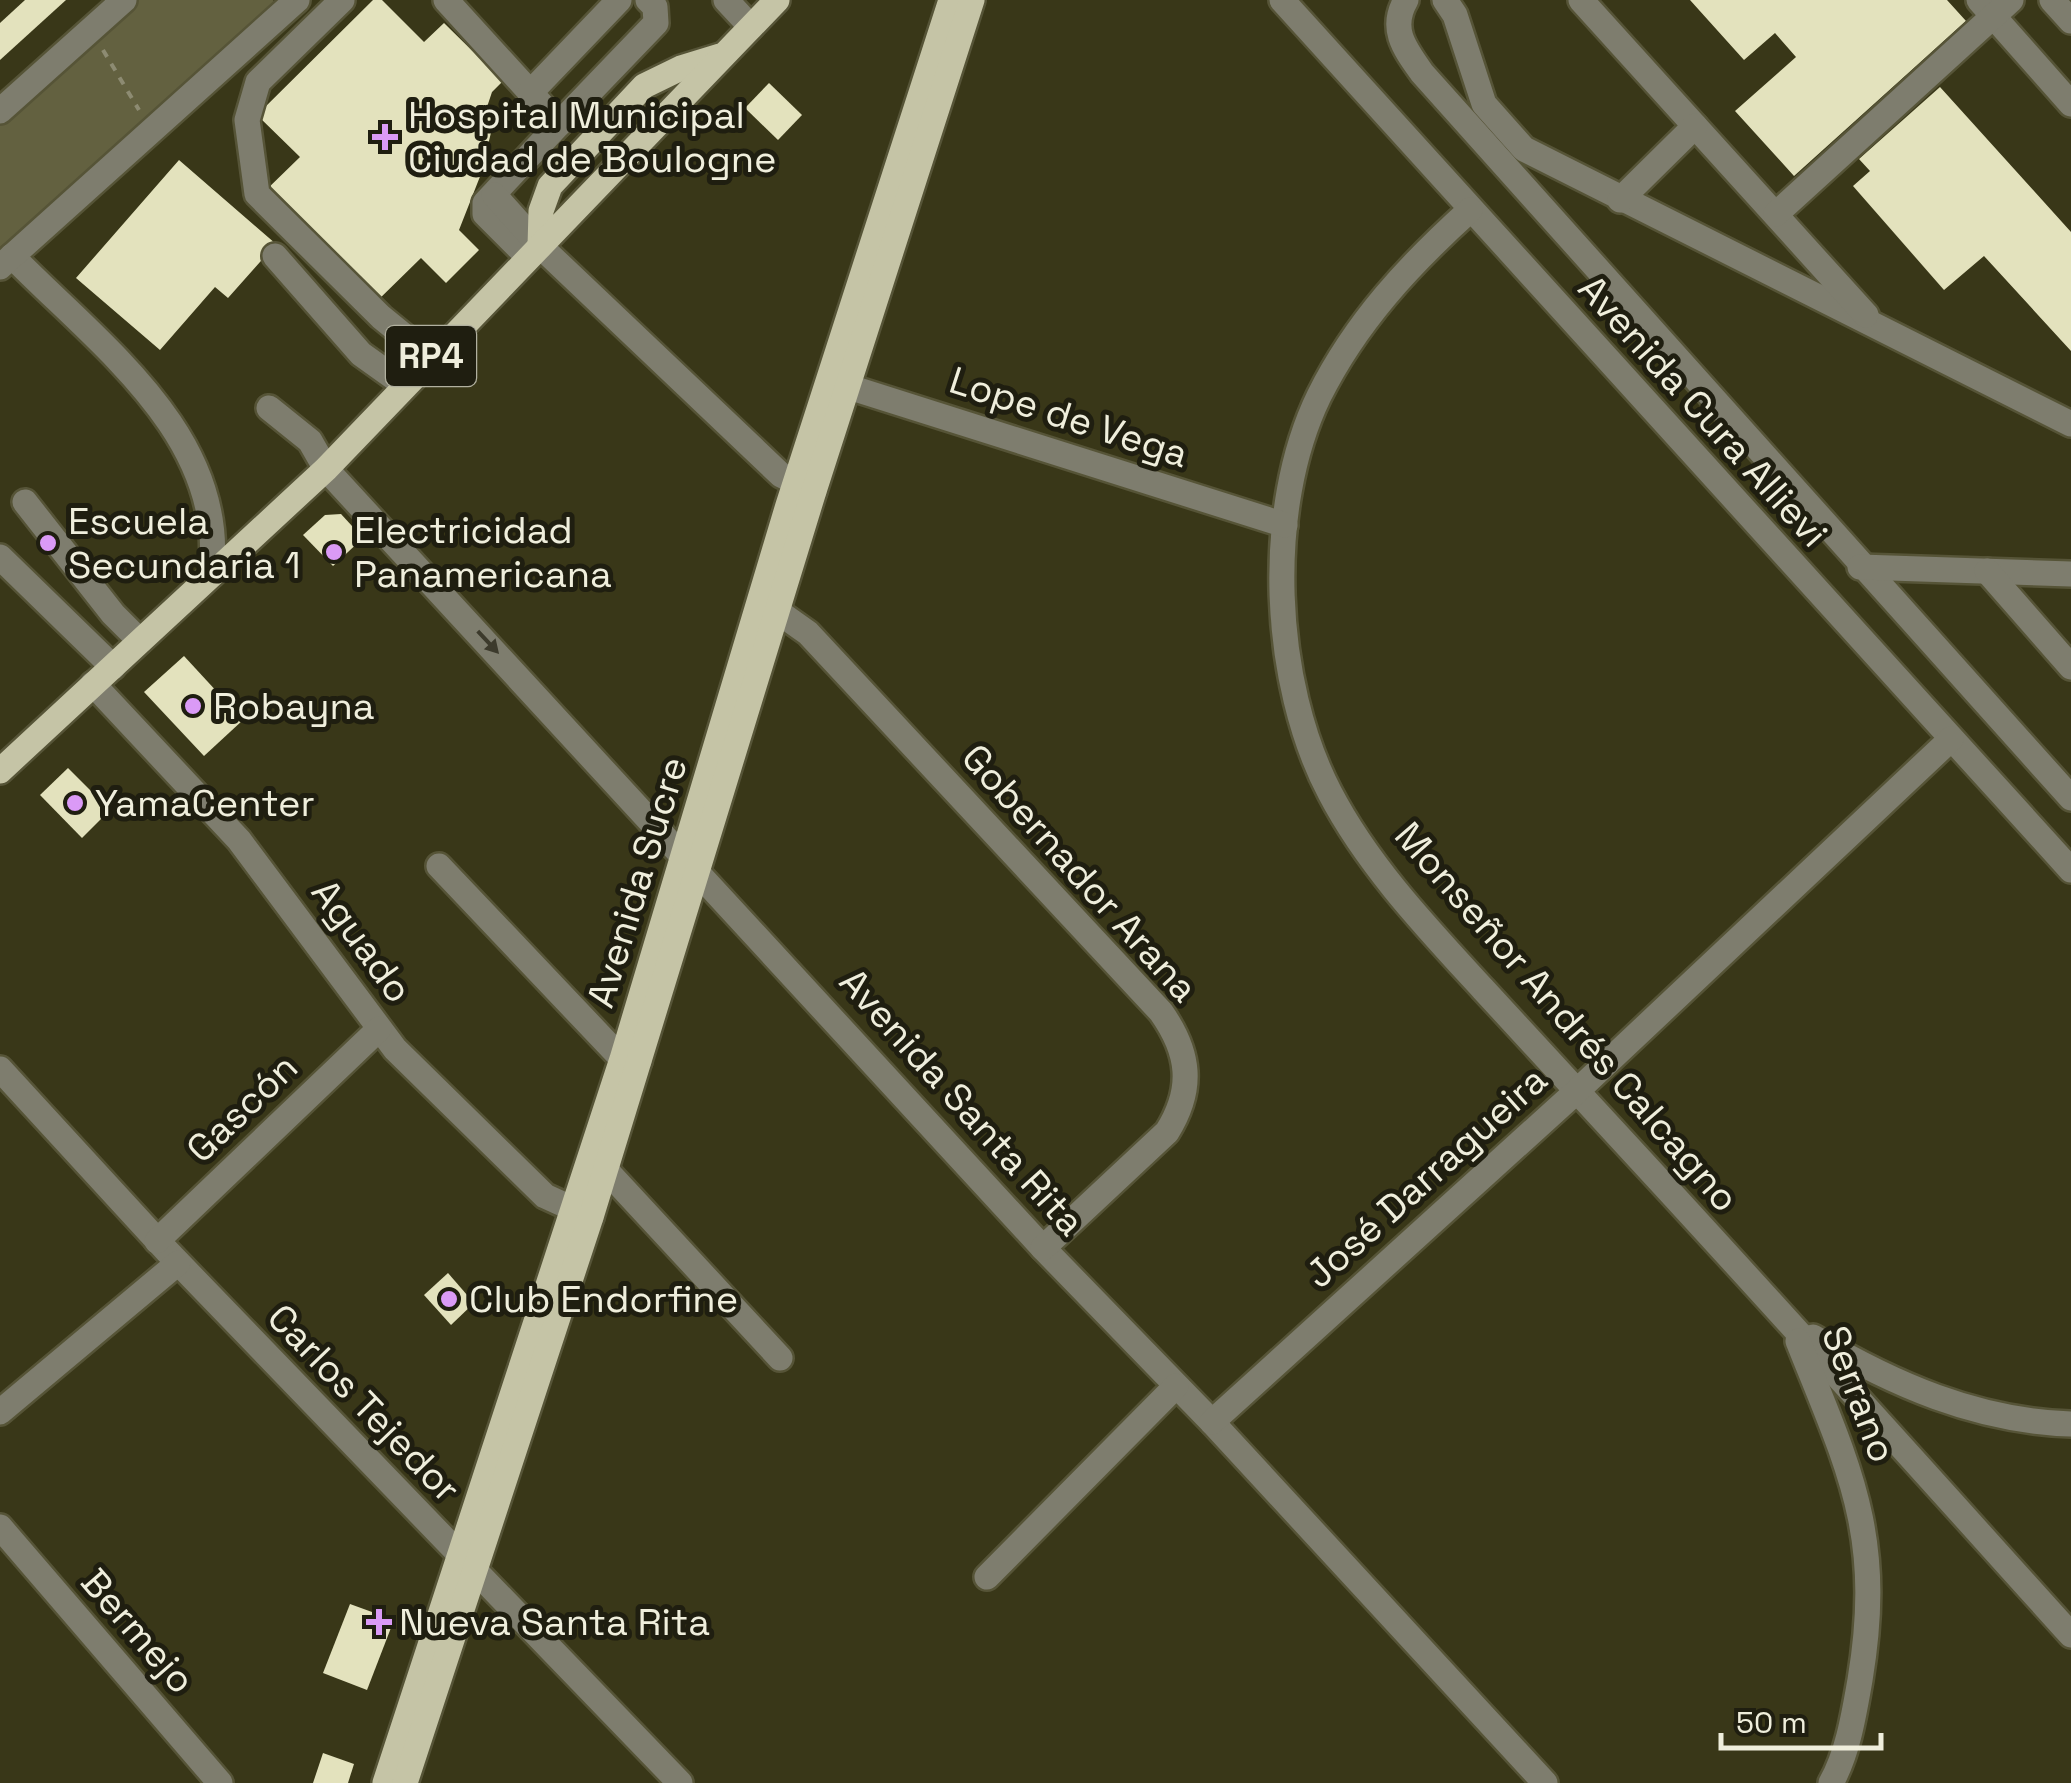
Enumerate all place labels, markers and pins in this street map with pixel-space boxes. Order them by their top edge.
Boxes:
place label: Hospital Municipal Ciudad de Boulogne [408,91,777,183]
marker: Hospital Municipal Ciudad de Boulogne [372,124,398,150]
place label: Escuela Secundaria 1 [68,497,301,589]
place label: Electricidad Panamericana [354,506,612,598]
marker: Escuela Secundaria 1 [37,532,59,554]
marker: Electricidad Panamericana [323,541,345,563]
place label: Robayna [213,682,375,730]
marker: Robayna [182,695,204,717]
place label: YamaCenter [95,779,315,827]
marker: YamaCenter [64,792,86,814]
place label: Club Endorfine [469,1275,738,1323]
marker: Club Endorfine [438,1288,460,1310]
place label: Nueva Santa Rita [399,1598,710,1646]
marker: Nueva Santa Rita [368,1611,390,1633]

